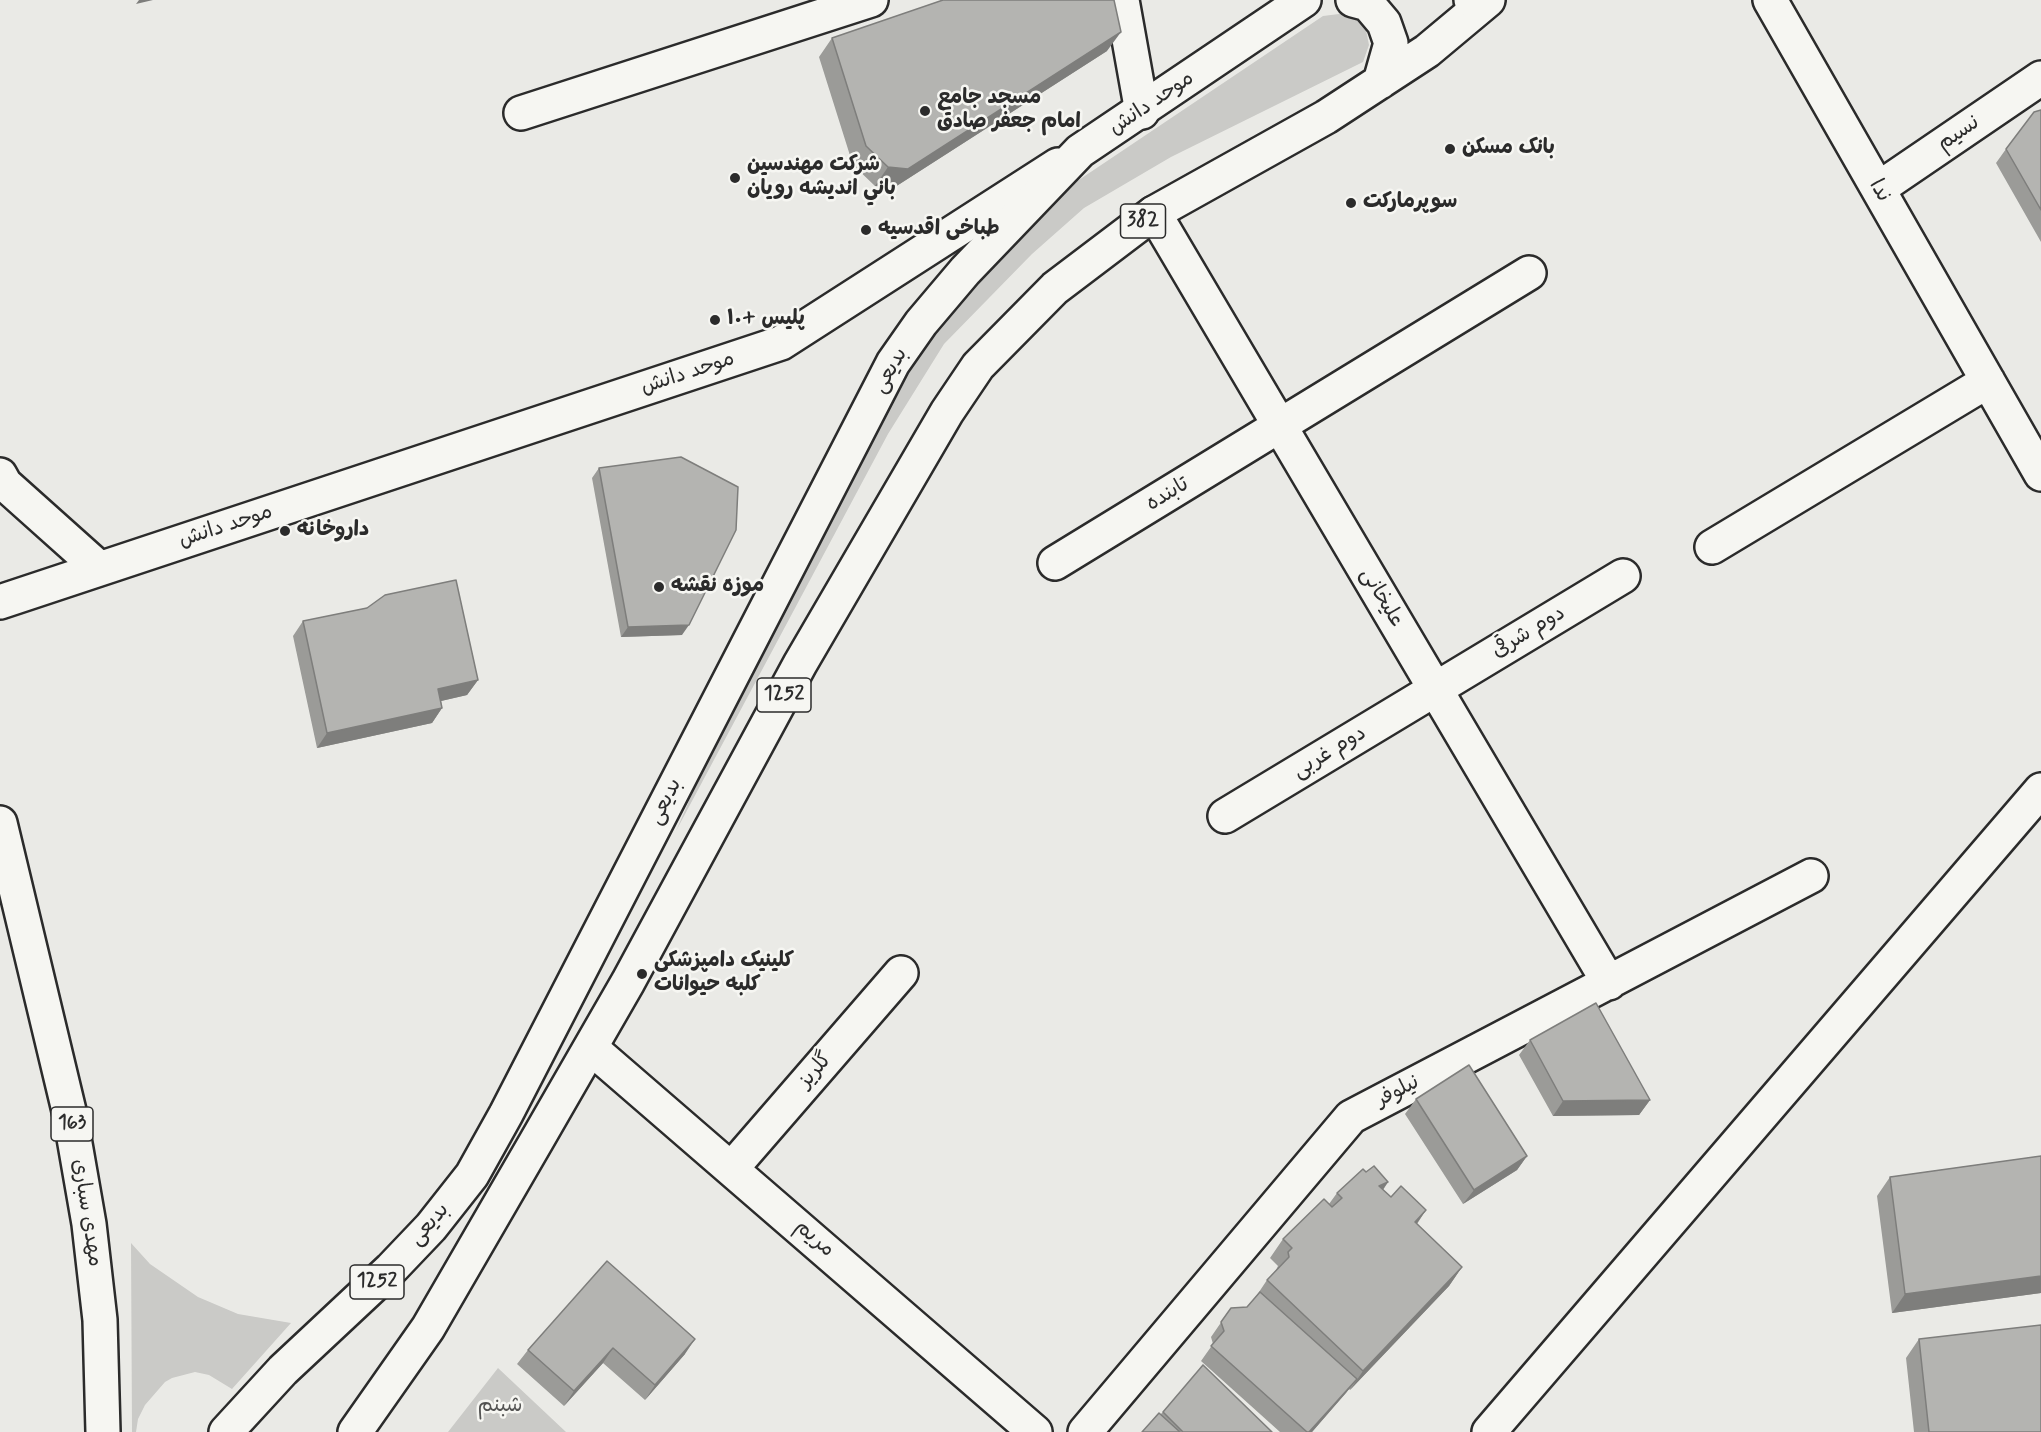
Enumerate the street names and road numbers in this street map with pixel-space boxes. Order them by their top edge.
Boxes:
street label: موحد دانش [1105,66,1199,142]
street label: نسیم [1933,111,1985,157]
street label: ندا [1863,175,1895,207]
road number: 382 [1120,204,1166,238]
street label: بدیعی [868,344,914,398]
street label: موحد دانش [638,347,738,401]
street label: تابنده [1142,472,1194,518]
street label: موحد دانش [176,500,276,554]
street label: علیخانی [1354,564,1408,632]
street label: دوم شرقی [1488,601,1570,665]
road number: 1252 [757,678,811,712]
street label: دوم غربی [1289,721,1371,785]
street label: بدیعی [644,775,688,829]
street label: گلریز [794,1048,838,1094]
street label: نیلوفر [1372,1070,1424,1114]
road number: 163 [51,1107,93,1141]
street label: مهدی سباری [65,1157,107,1269]
street label: بدیعی [405,1198,455,1252]
street label: مریم [789,1215,839,1263]
road number: 1252 [350,1265,404,1299]

